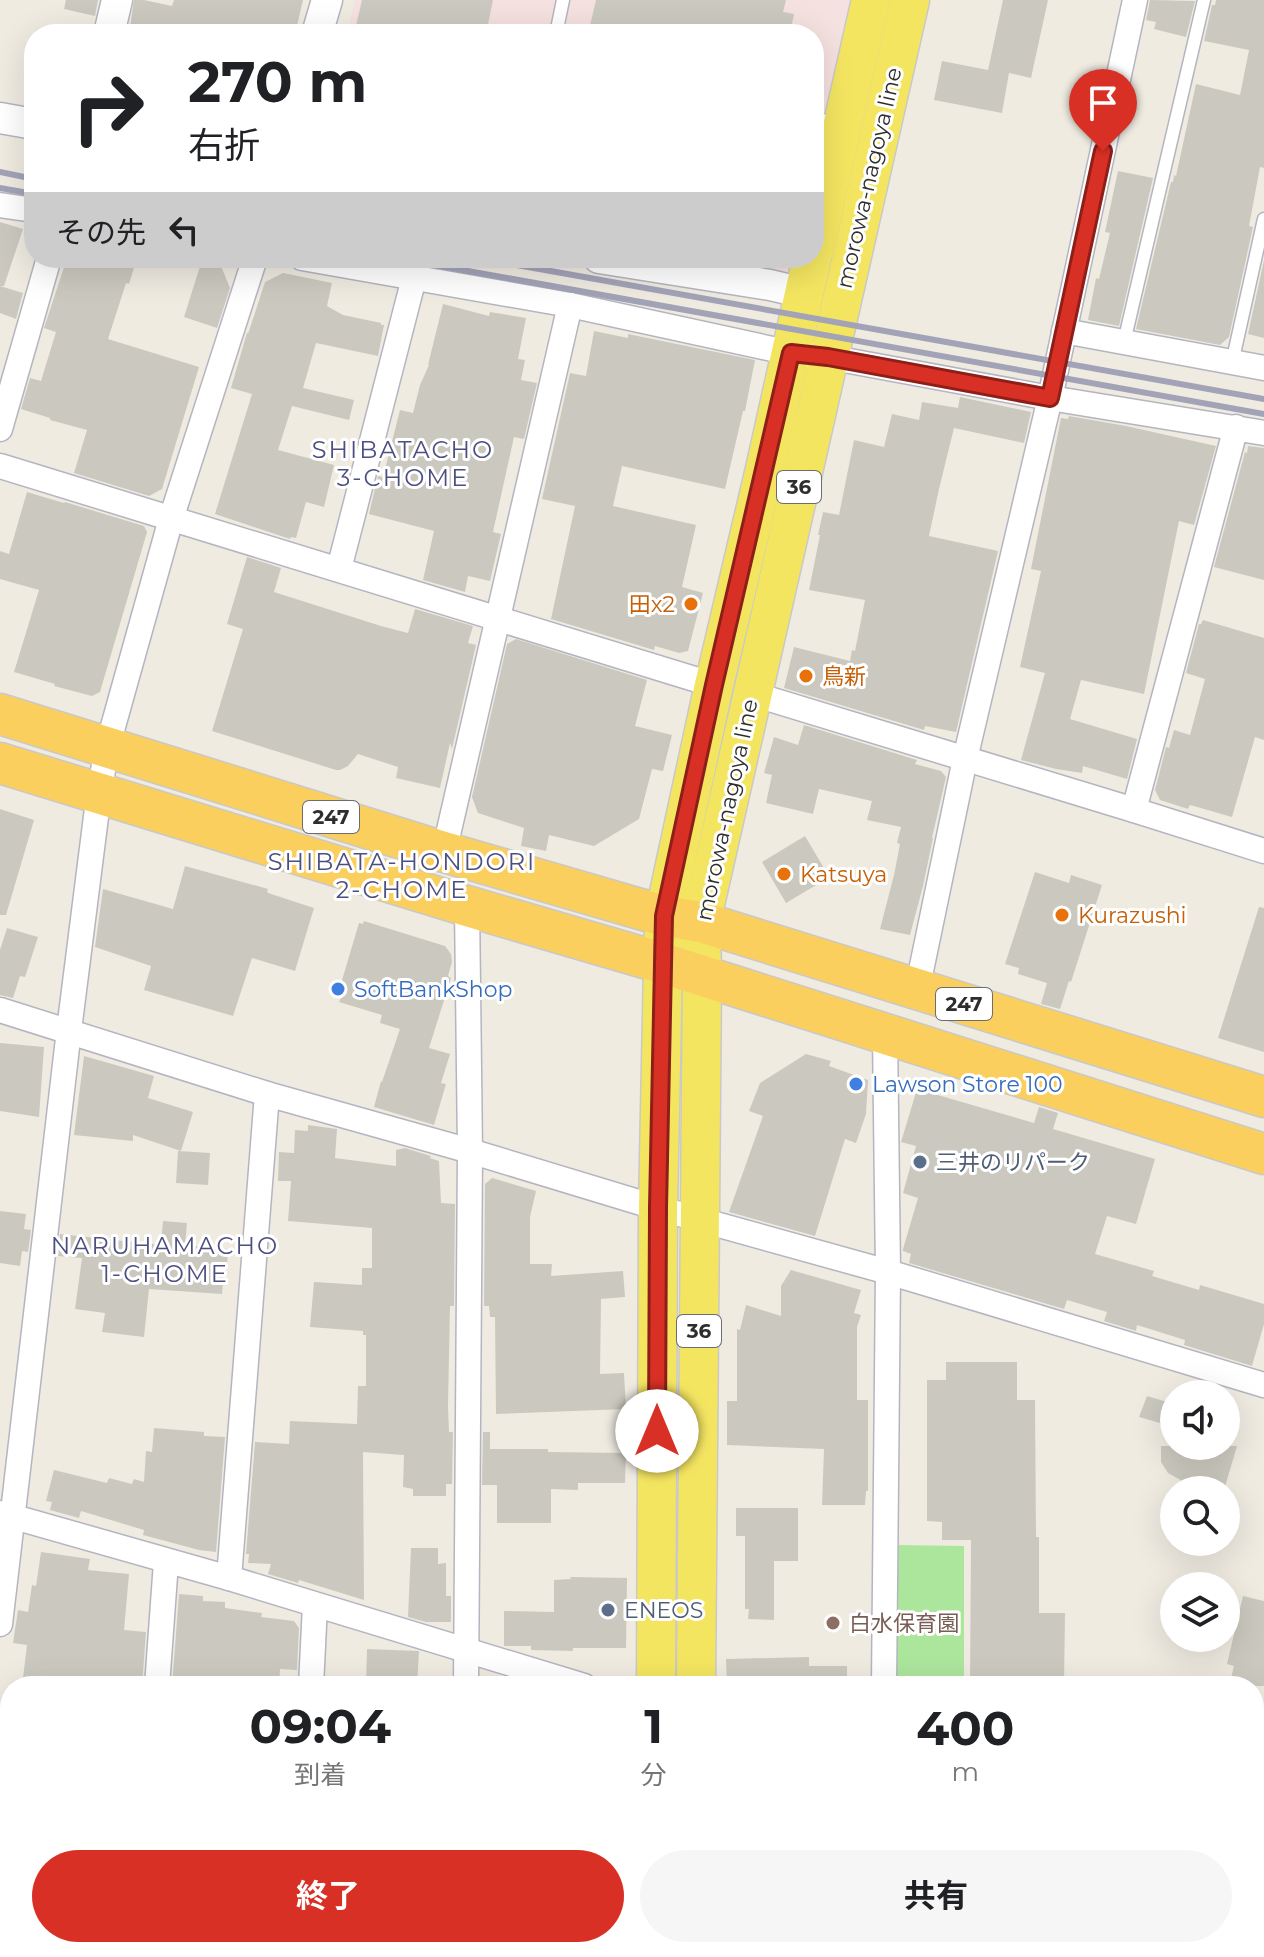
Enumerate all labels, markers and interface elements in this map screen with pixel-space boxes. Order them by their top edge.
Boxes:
text: 270 m [188,48,367,116]
icon: right [56,56,160,160]
street label: morowa-nagoya line [830,65,908,291]
pin [1069,69,1137,151]
icon: arrive [1081,81,1125,125]
text: 右折 [188,123,260,167]
icon: left [162,208,206,252]
text: その先 [56,214,146,251]
district label: SHIBATACHO 3-CHOME [312,435,494,492]
road number: 36 [777,471,821,503]
place label: 田x2 [629,591,675,618]
marker: 田x2 [682,595,700,613]
place label: 鳥新 [822,663,866,690]
marker: 鳥新 [797,667,815,685]
street label: morowa-nagoya line [690,697,764,923]
road number: 247 [303,801,359,833]
district label: SHIBATA-HONDORI 2-CHOME [268,847,536,904]
place label: Katsuya [800,861,887,888]
marker: Katsuya [775,865,793,883]
place label: Kurazushi [1078,902,1186,929]
marker: Kurazushi [1053,906,1071,924]
place label: SoftBankShop [354,976,512,1003]
marker: SoftBankShop [329,980,347,998]
road number: 247 [936,988,992,1020]
place label: Lawson Store 100 [872,1071,1063,1098]
marker: Lawson Store 100 [847,1075,865,1093]
place label: 三井のリパーク [936,1149,1090,1176]
marker: 三井のリパーク [911,1153,929,1171]
district label: NARUHAMACHO 1-CHOME [51,1231,279,1288]
road number: 36 [677,1315,721,1347]
map controls [1160,1380,1240,1652]
button: sound [1160,1380,1240,1460]
position arrow [615,1389,699,1473]
button: search [1160,1476,1240,1556]
button: layers [1160,1572,1240,1652]
place label: ENEOS [624,1597,703,1624]
marker: ENEOS [599,1601,617,1619]
place label: 白水保育園 [849,1610,959,1637]
marker: 白水保育園 [824,1614,842,1632]
text: 09:04 [250,1697,391,1755]
text: 1 [644,1697,663,1755]
text: 400 [916,1699,1014,1757]
text: m [951,1756,979,1788]
text: 到着 [294,1759,346,1791]
text: 分 [641,1759,667,1791]
button: 終了 [32,1850,624,1942]
button: 共有 [640,1850,1232,1942]

